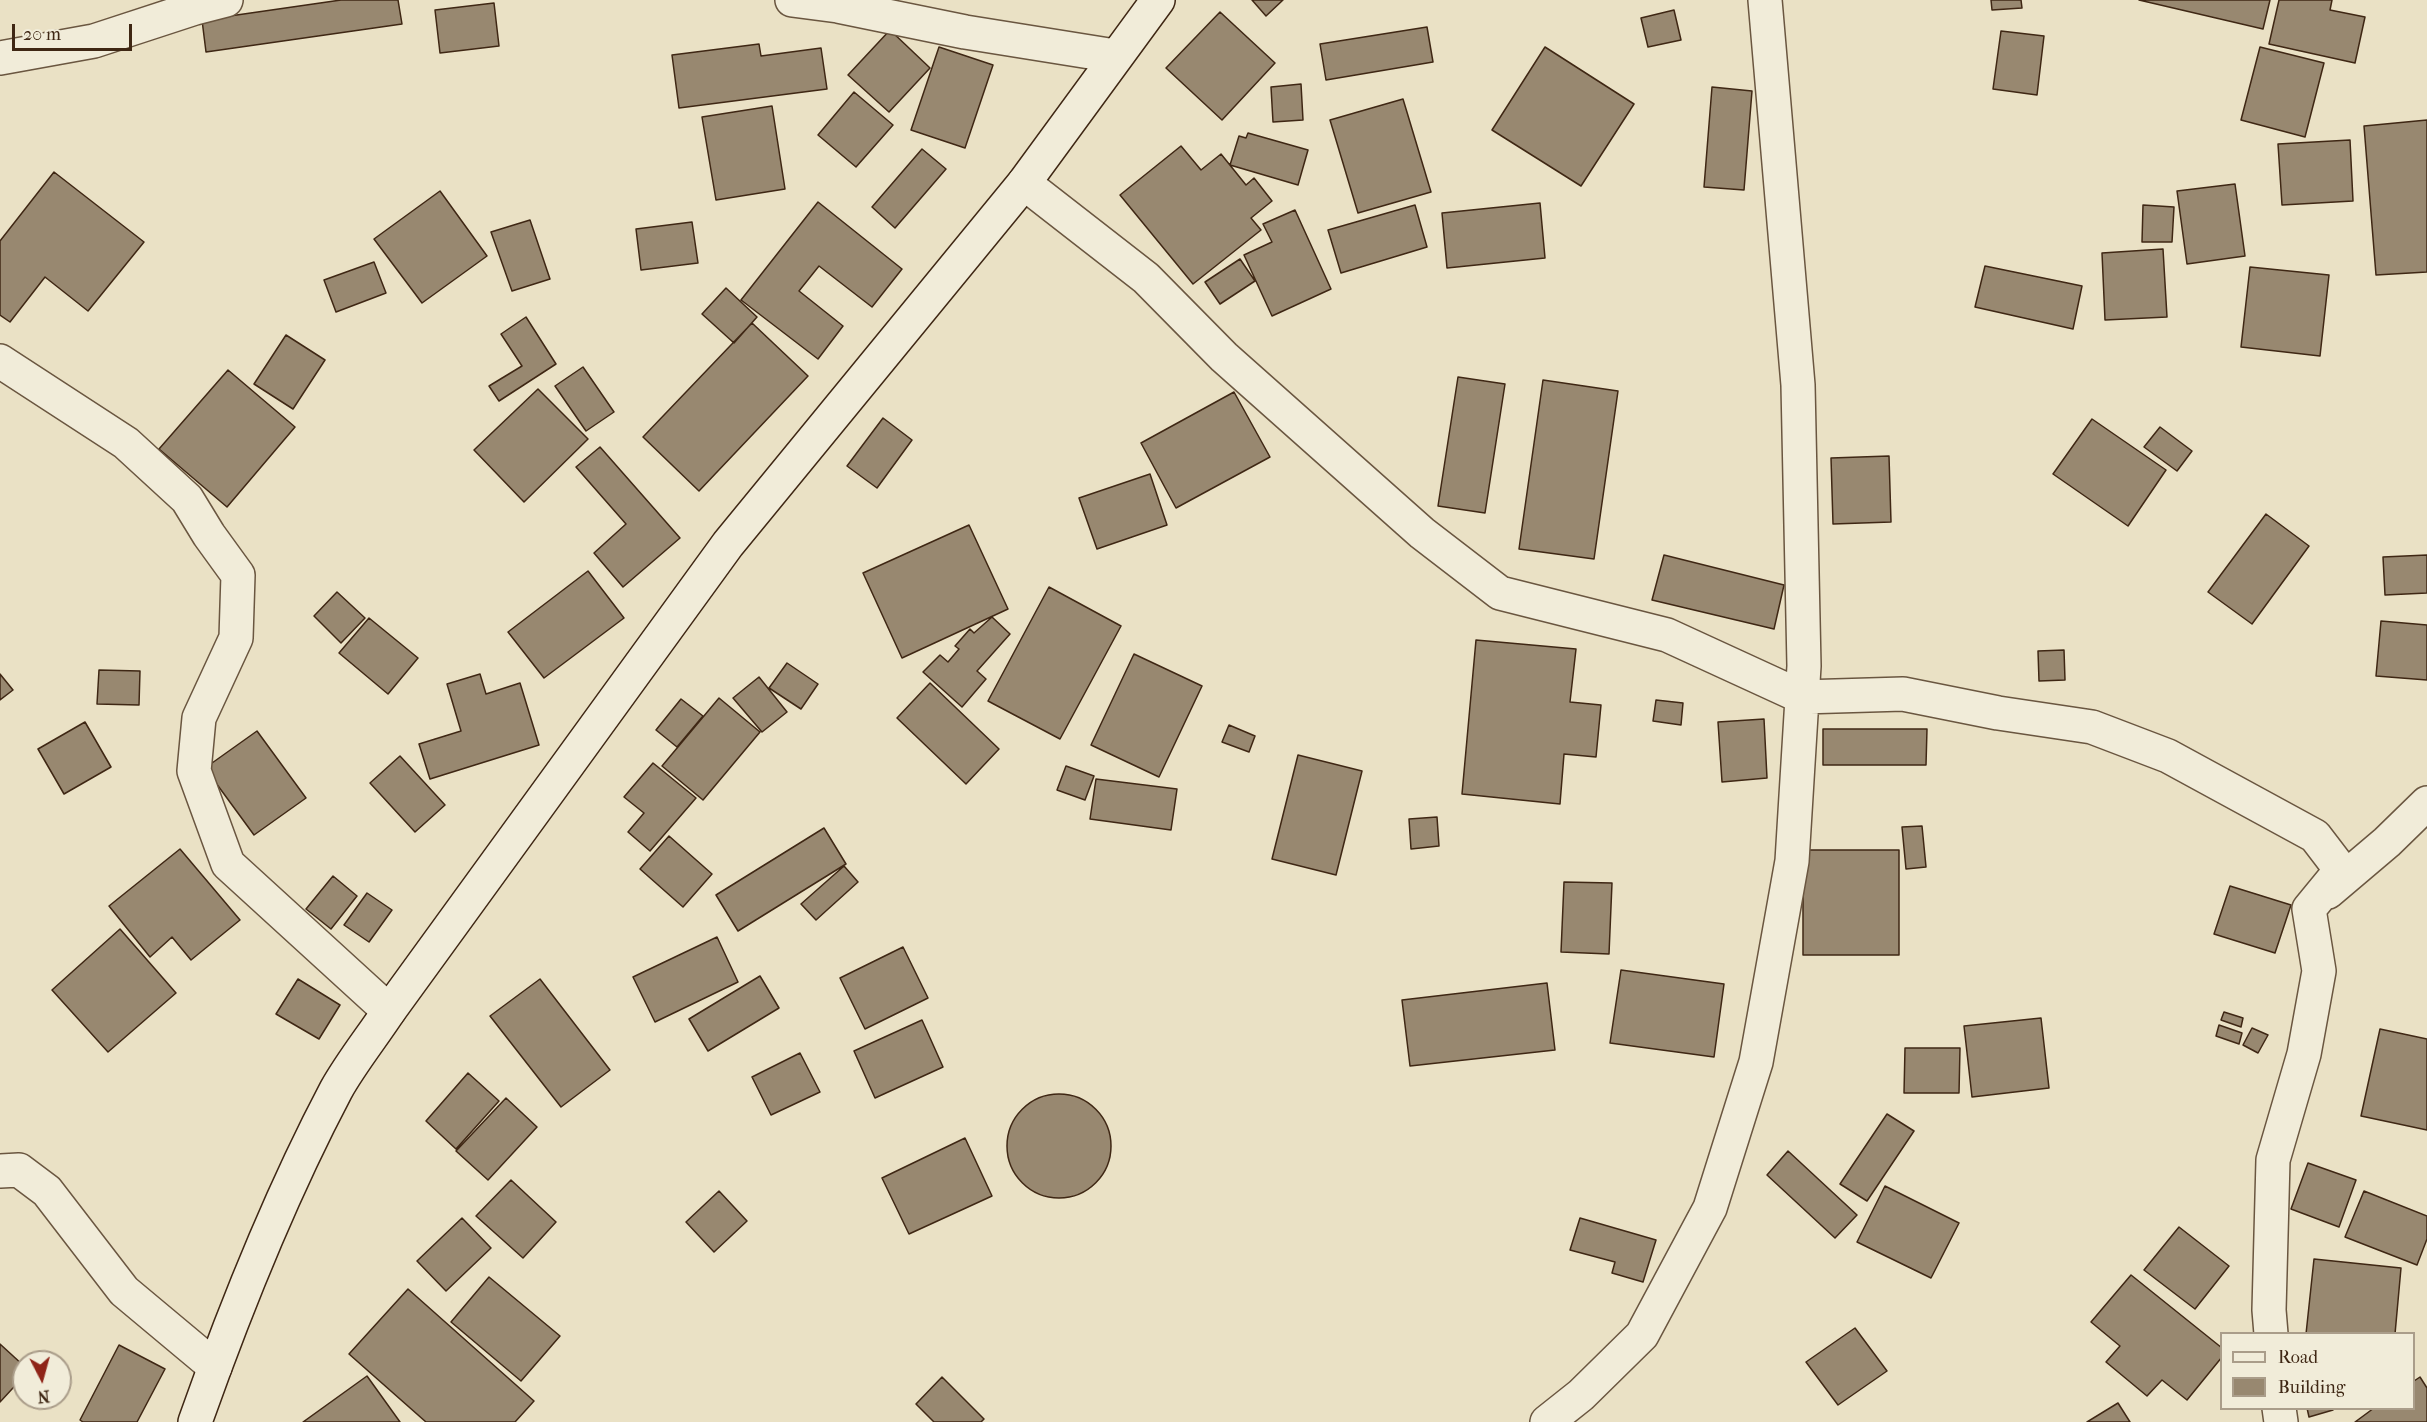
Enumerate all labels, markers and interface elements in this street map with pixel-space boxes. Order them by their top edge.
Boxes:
scale bar [15,12,135,50]
text: 20 m [23,24,61,45]
legend [2220,1332,2415,1410]
text: Road [2278,1347,2318,1368]
north arrow [12,1350,72,1410]
text: Building [2278,1377,2345,1398]
text: N [37,1386,51,1406]

